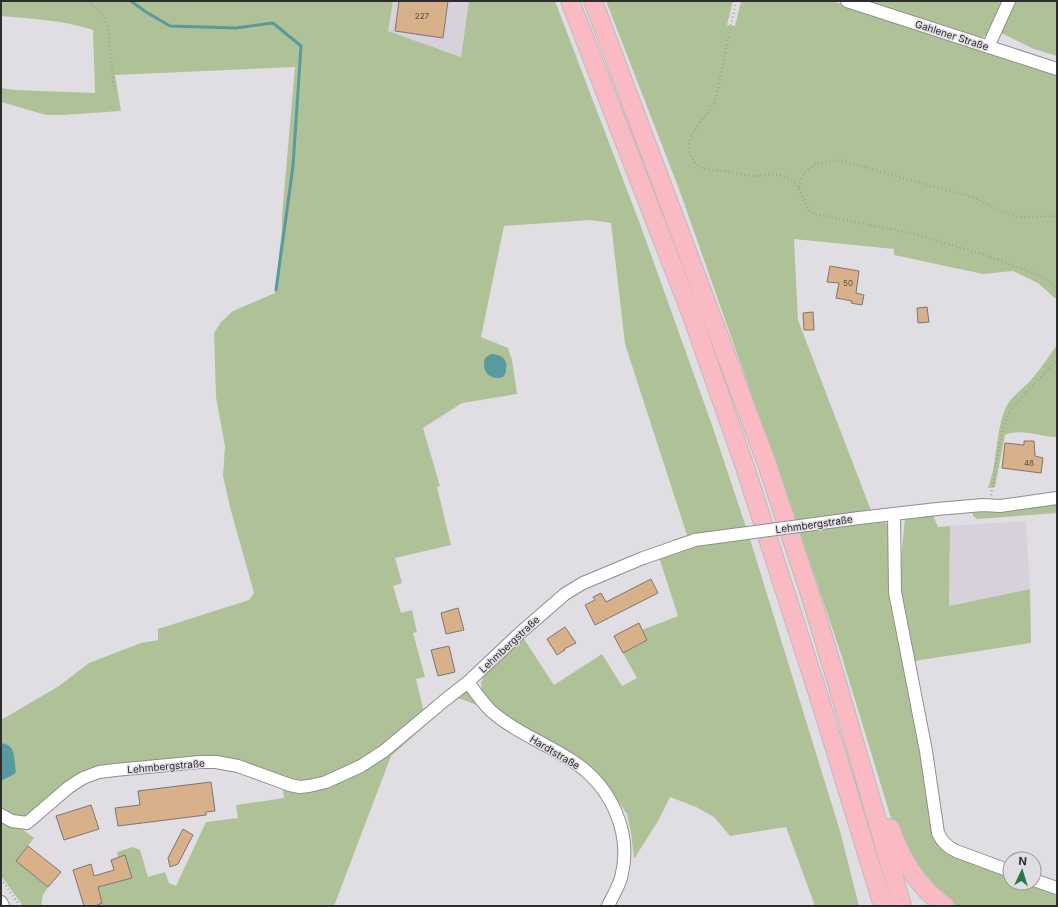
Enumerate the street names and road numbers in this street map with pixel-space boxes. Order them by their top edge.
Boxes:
street label: Gahlener Straße [914,17,990,53]
street label: Lehmbergstraße [775,513,854,535]
street label: Lehmbergstraße [476,613,542,675]
street label: Hardtstraße [528,732,582,772]
street label: Lehmbergstraße [127,757,205,775]

